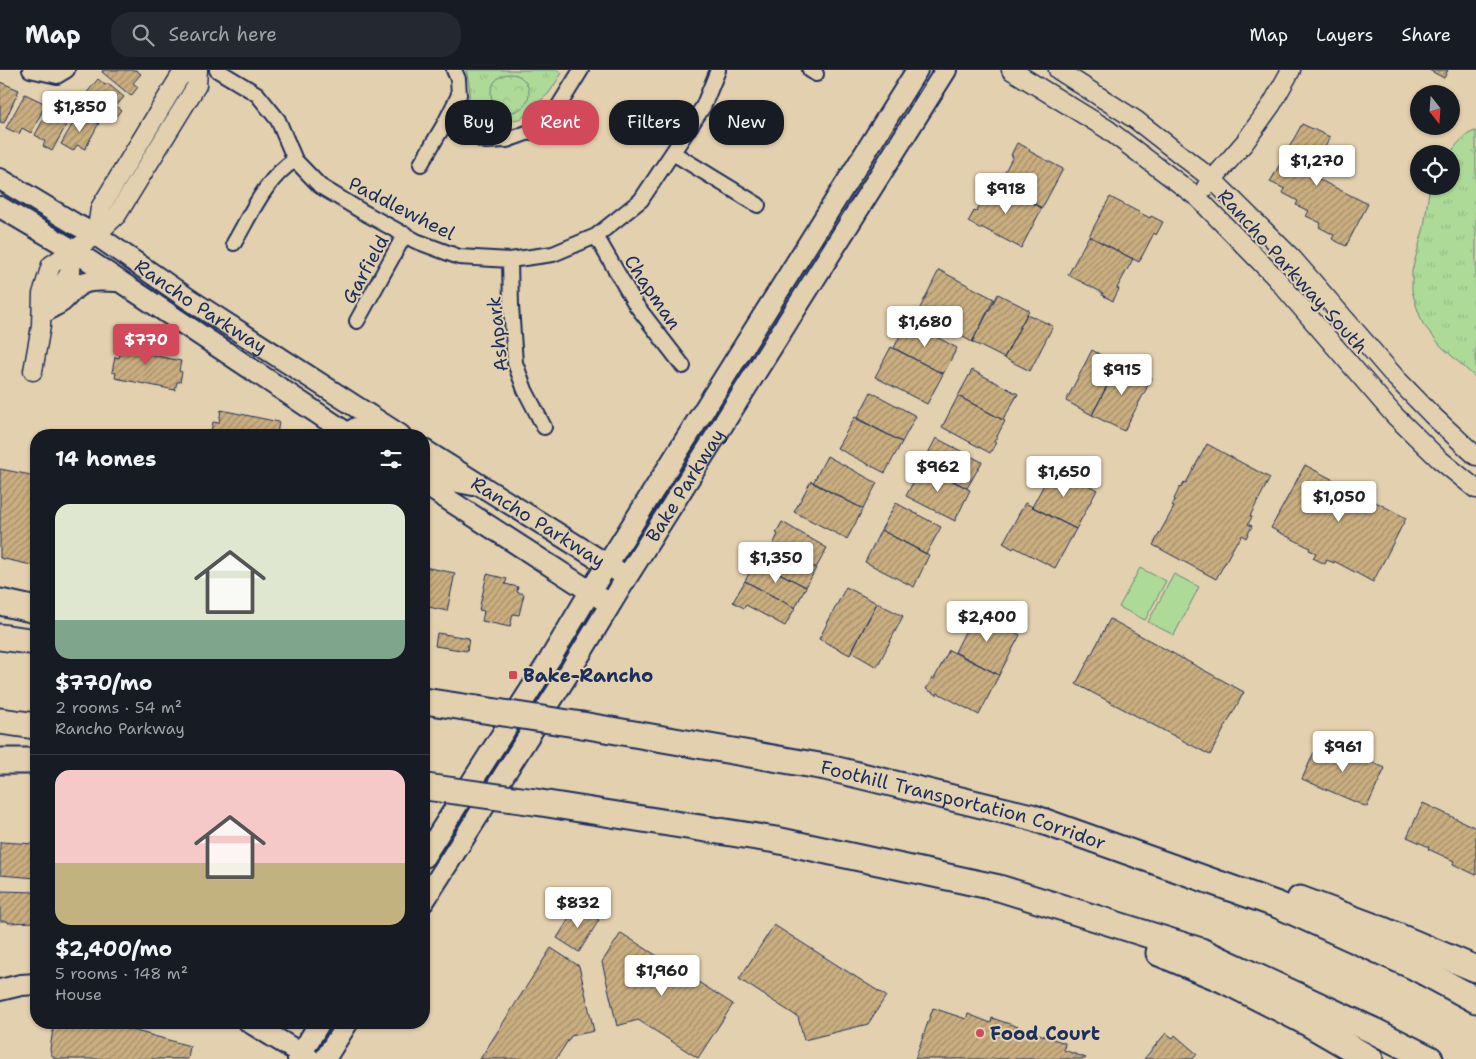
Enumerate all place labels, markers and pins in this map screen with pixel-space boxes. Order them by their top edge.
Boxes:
pin: $1,850 [39,90,121,133]
pin: $1,270 [1276,144,1358,187]
pin: $918 [976,172,1036,215]
pin: $1,680 [884,306,966,348]
pin: $770 [116,324,176,366]
pin: $915 [1092,354,1152,396]
pin: $962 [908,450,968,493]
pin: $1,650 [1023,456,1105,498]
pin: $1,050 [1298,480,1380,523]
pin: $1,350 [735,542,817,584]
pin: $2,400 [946,600,1028,643]
place label: Bake-Rancho [523,663,653,688]
marker: Bake-Rancho [507,669,519,681]
pin: $961 [1313,730,1373,773]
pin: $832 [548,886,608,929]
pin: $1,960 [621,954,703,997]
place label: Food Court [990,1021,1100,1046]
marker: Food Court [974,1027,986,1039]

